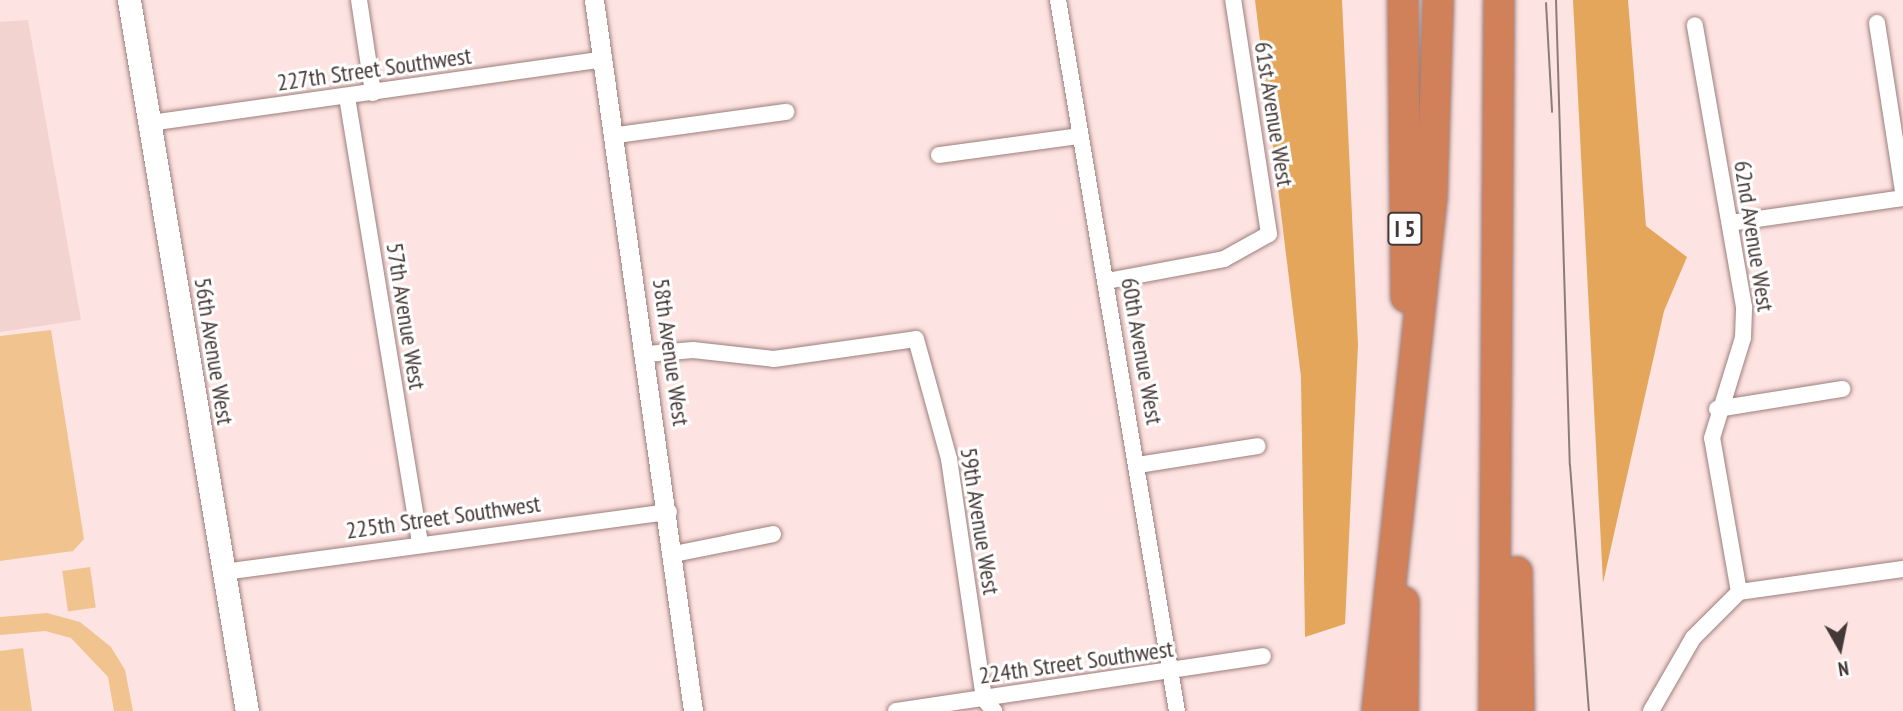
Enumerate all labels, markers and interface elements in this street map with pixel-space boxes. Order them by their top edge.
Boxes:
street label: 61st Avenue West [1248,39,1300,189]
street label: 227th Street Southwest [275,41,473,97]
street label: 62nd Avenue West [1728,158,1780,314]
road number: I 5 [1386,210,1424,248]
street label: 57th Avenue West [380,240,432,392]
street label: 56th Avenue West [188,275,240,427]
street label: 60th Avenue West [1115,275,1169,427]
street label: 58th Avenue West [646,276,696,428]
street label: 59th Avenue West [954,445,1006,597]
street label: 225th Street Southwest [344,489,542,545]
north arrow [1805,613,1875,683]
street label: 224th Street Southwest [977,634,1175,690]
text: N [1836,656,1850,681]

